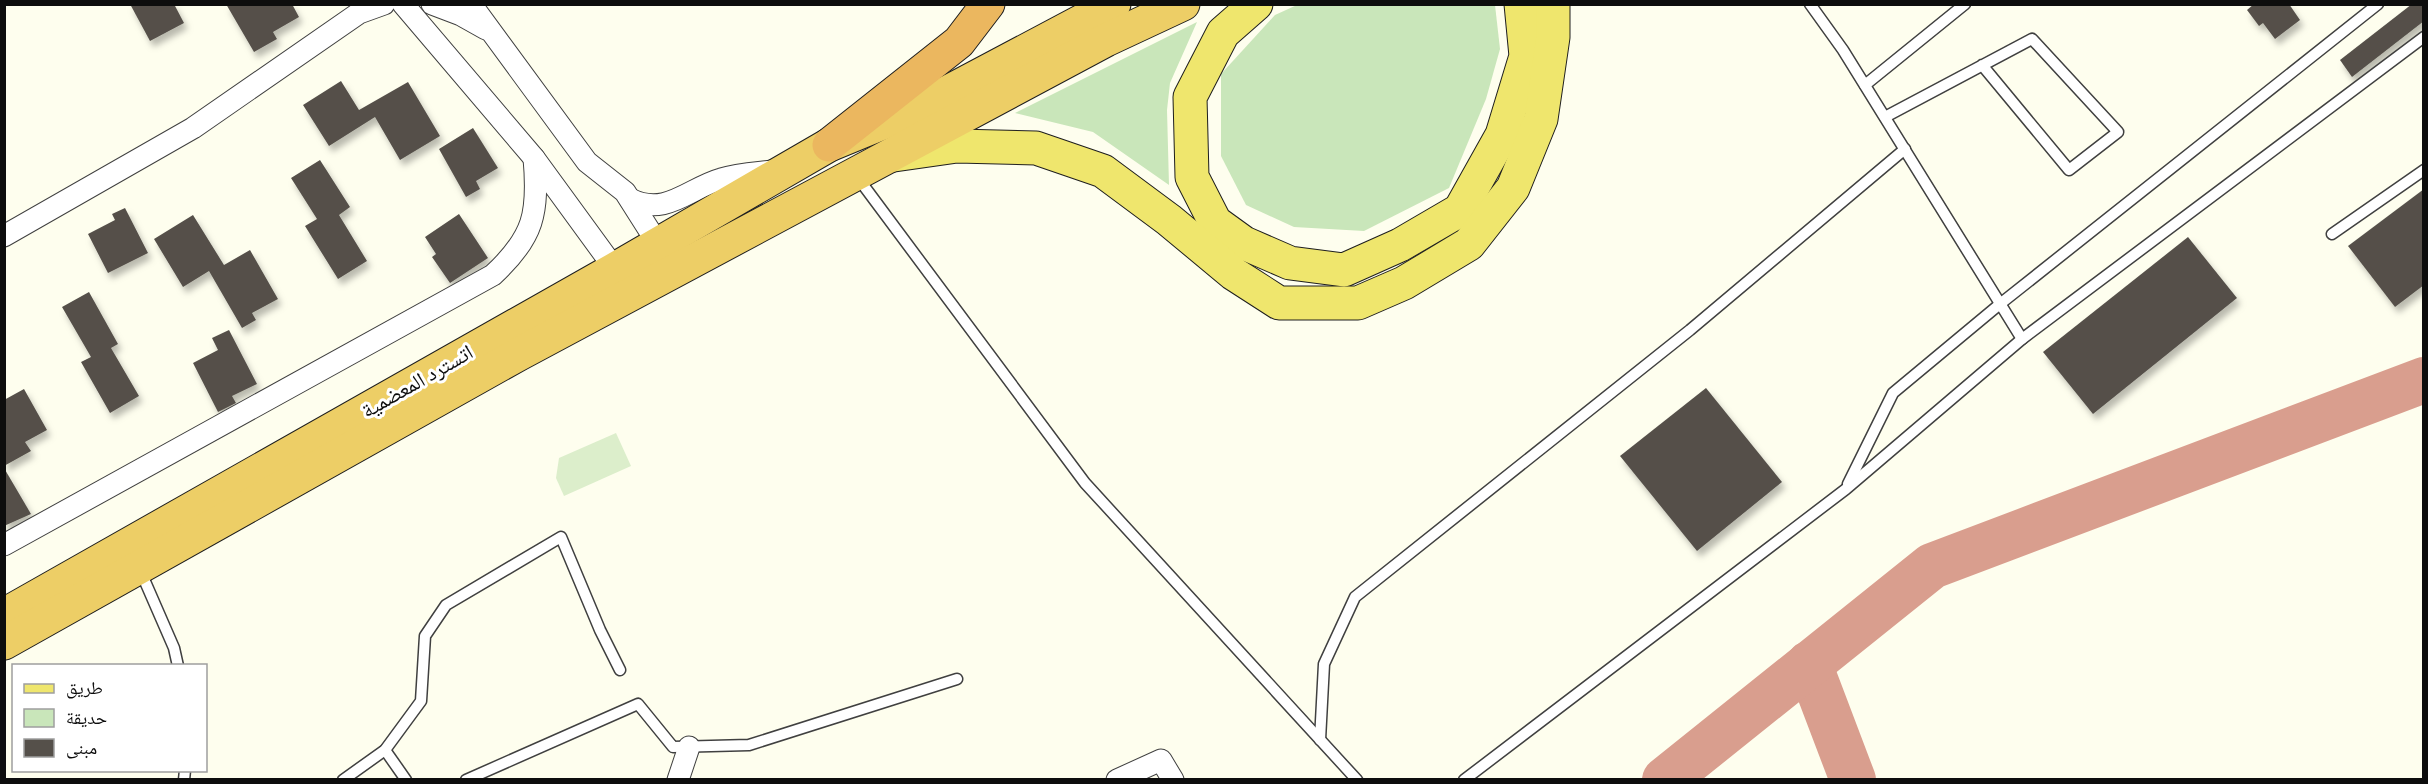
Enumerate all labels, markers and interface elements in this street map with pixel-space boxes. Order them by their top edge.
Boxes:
street label: اتسترد المعضمية [357,339,477,423]
legend [12,664,207,772]
text: طريق [66,677,103,699]
text: حديقة [66,707,107,729]
text: مبنى [66,737,97,759]

